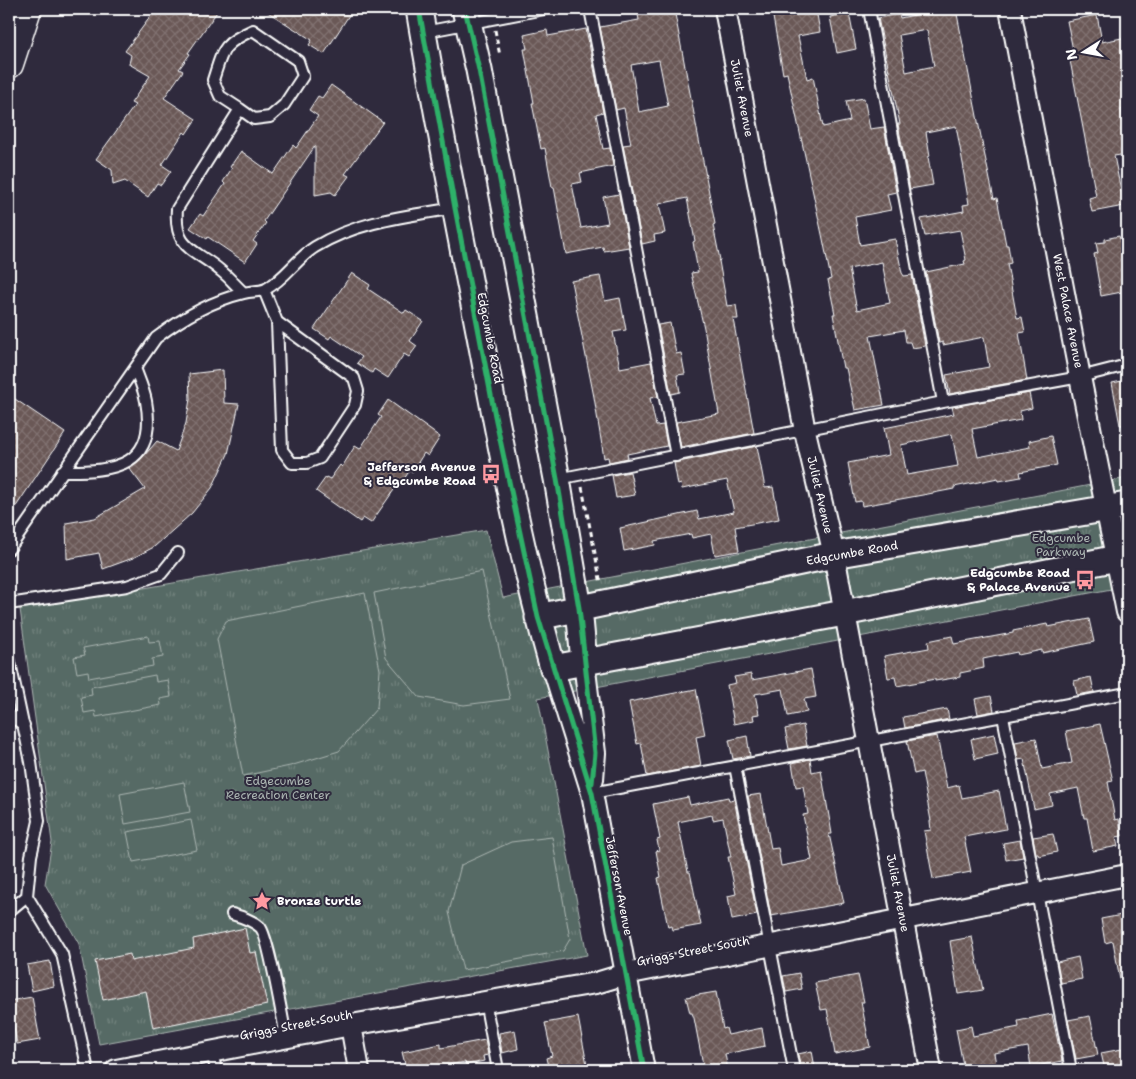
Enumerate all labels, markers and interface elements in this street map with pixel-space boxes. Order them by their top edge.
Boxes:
north arrow [1058,28,1108,78]
text: N [1061,47,1081,62]
street label: Juliet Avenue [727,58,757,139]
street label: West Palace Avenue [1049,252,1087,370]
street label: Edgcumbe Road [473,291,507,385]
street label: Juliet Avenue [803,455,837,536]
place label: Jefferson Avenue & Edgcumbe Road [364,459,476,489]
bus stop icon: Jefferson Avenue & Edgcumbe Road [480,463,502,485]
park label: Edgcumbe Parkway [1032,530,1091,560]
street label: Edgcumbe Road [805,537,899,569]
place label: Edgcumbe Road & Palace Avenue [967,565,1070,595]
bus stop icon: Edgcumbe Road & Palace Avenue [1074,569,1096,591]
park label: Edgecumbe Recreation Center [226,773,331,803]
street label: Jefferson Avenue [602,835,636,937]
street label: Juliet Avenue [883,853,913,934]
place icon: Bronze turtle [251,890,273,912]
place label: Bronze turtle [277,893,362,909]
street label: Griggs Street South [635,932,751,970]
street label: Griggs Street South [238,1006,354,1044]

